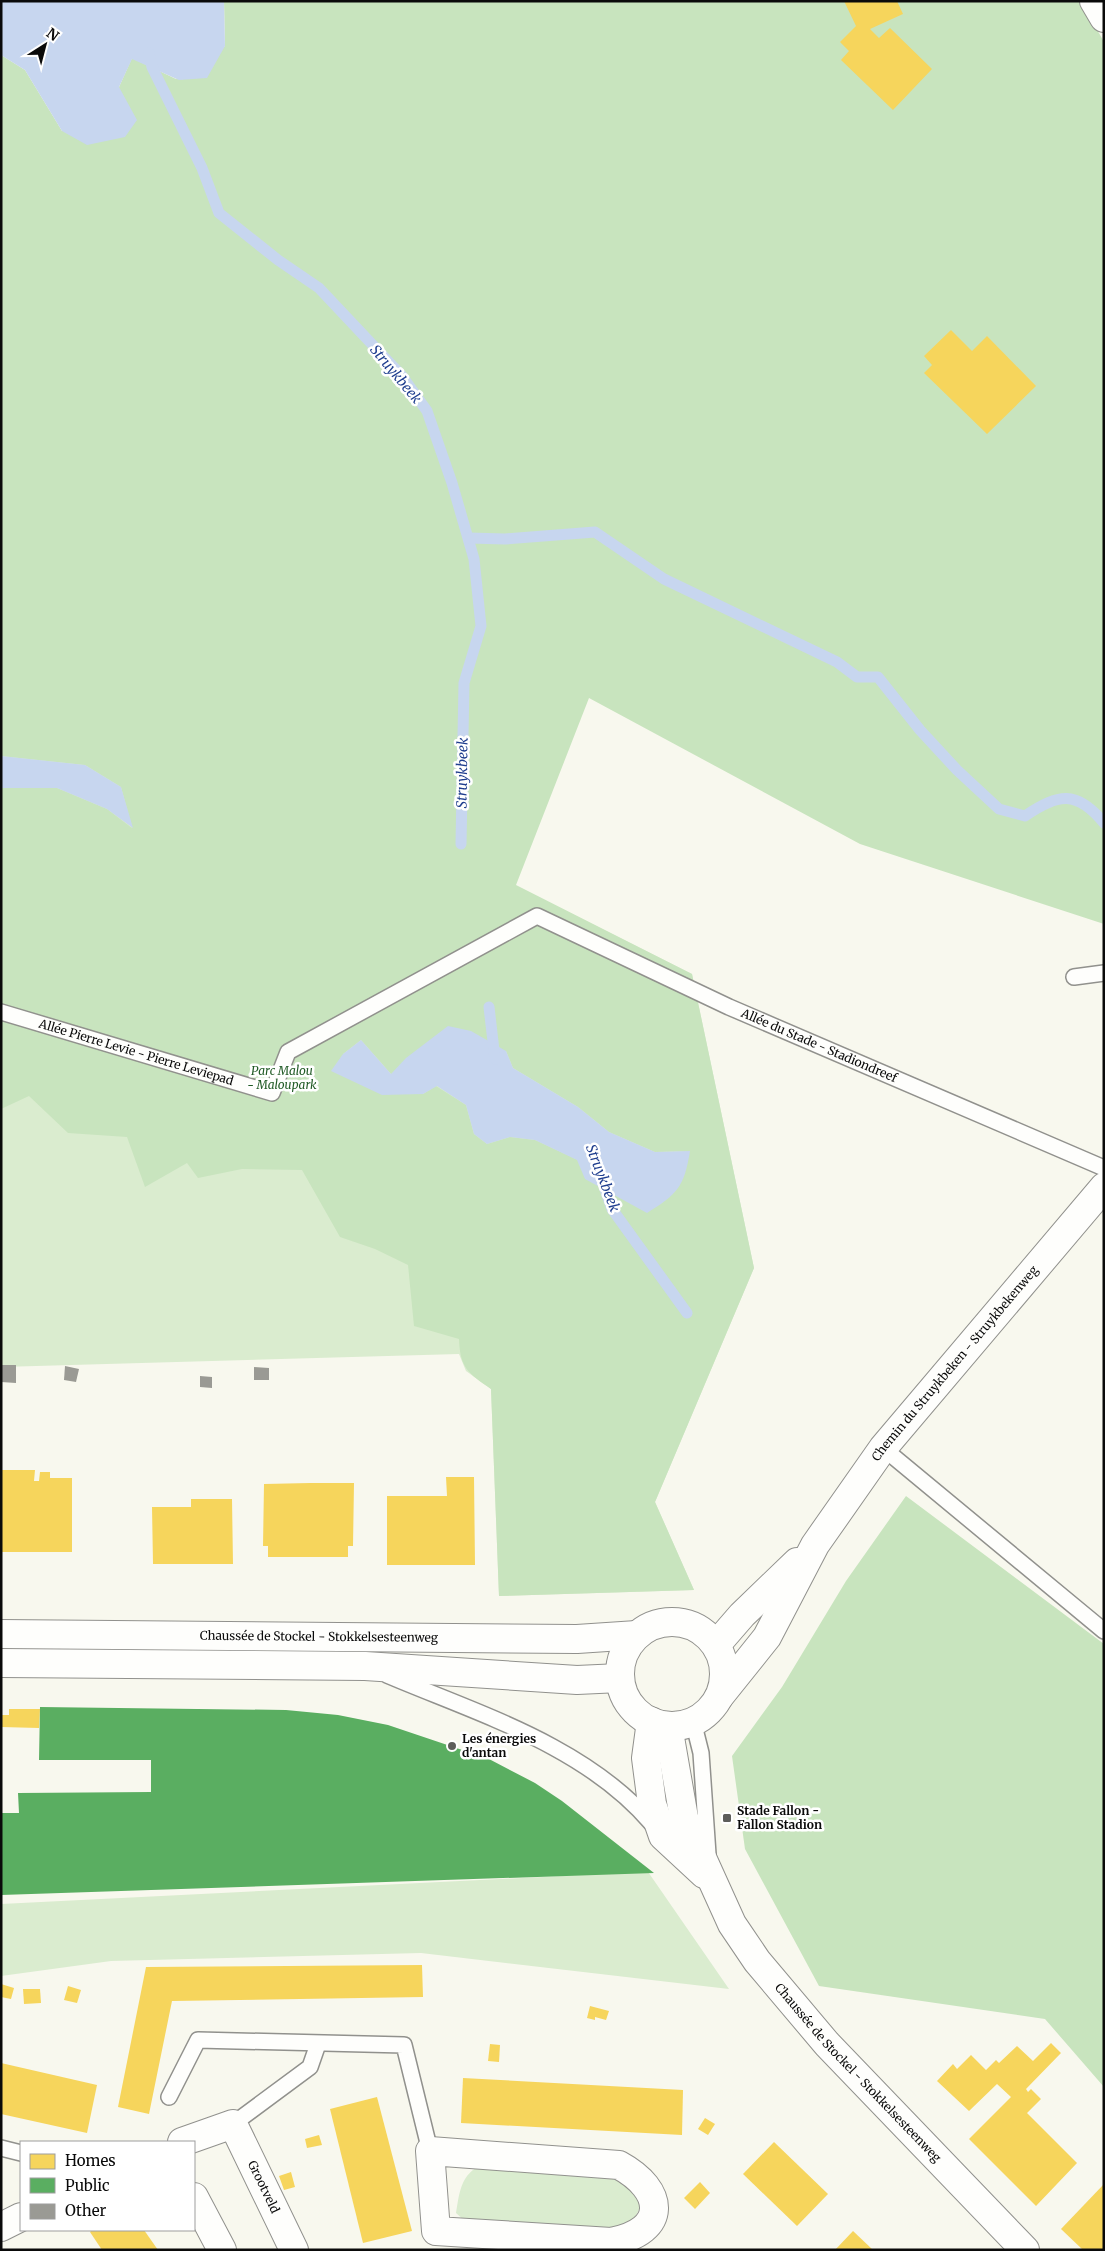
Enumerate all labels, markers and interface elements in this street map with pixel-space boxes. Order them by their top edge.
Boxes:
north arrow [20,20,70,70]
text: N [43,24,62,45]
water label: Struykbeek [366,341,426,407]
water label: Struykbeek [452,737,472,809]
street label: Allée du Stade - Stadiondreef [738,1005,900,1085]
street label: Allée Pierre Levie - Pierre Leviepad [36,1015,235,1088]
park label: Parc Malou - Maloupark [247,1063,317,1092]
water label: Struykbeek [582,1142,624,1215]
street label: Chemin du Struykbeken - Struykbekenweg [868,1262,1041,1464]
street label: Chaussée de Stockel - Stokkelsesteenweg [200,1628,439,1645]
place label: Les énergies d'antan [462,1731,536,1760]
marker: Les énergies d'antan [446,1740,458,1752]
place label: Stade Fallon - Fallon Stadion [737,1803,822,1832]
marker: Stade Fallon - Fallon Stadion [721,1812,733,1824]
street label: Chaussée de Stockel - Stokkelsesteenweg [772,1980,945,2166]
legend [20,2141,195,2231]
text: Homes [65,2151,116,2170]
street label: Grootveld [245,2158,283,2215]
text: Public [65,2176,110,2195]
text: Other [65,2201,107,2220]

